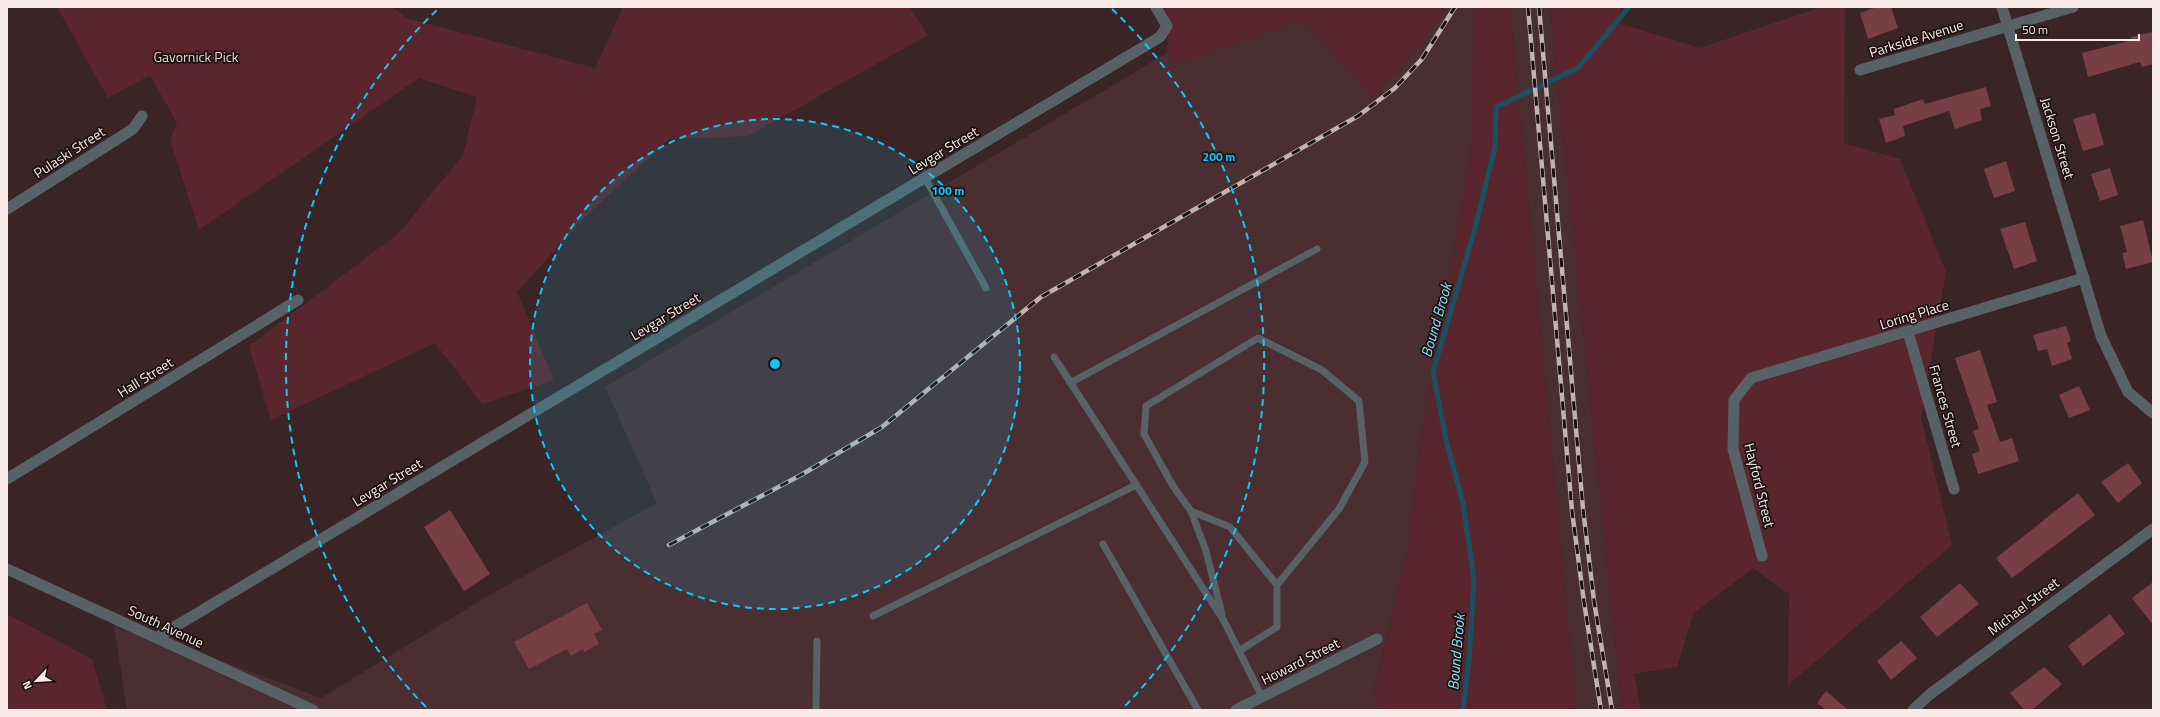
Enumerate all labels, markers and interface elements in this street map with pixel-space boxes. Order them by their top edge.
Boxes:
street label: Parkside Avenue [1866,14,1966,62]
scale bar [2016,16,2139,42]
text: 50 m [2022,20,2048,39]
park label: Gavornick Pick [153,46,239,67]
street label: Jackson Street [2036,95,2080,182]
street label: Pulaski Street [29,121,109,183]
street label: Levgar Street [904,121,982,179]
text: 200 m [1203,147,1235,166]
text: 100 m [932,181,964,200]
water label: Bound Brook [1414,278,1458,360]
street label: Levgar Street [626,287,704,345]
street label: Loring Place [1877,294,1951,334]
street label: Hall Street [113,352,177,402]
centre of rings [768,357,782,371]
street label: Frances Street [1924,362,1968,450]
street label: Hayford Street [1739,441,1781,529]
street label: Levgar Street [348,453,426,511]
street label: Michael Street [1983,572,2063,640]
street label: South Avenue [125,599,207,653]
water label: Bound Brook [1441,611,1471,691]
street label: Howard Street [1257,632,1343,690]
north arrow [16,661,56,701]
text: N [18,678,36,692]

